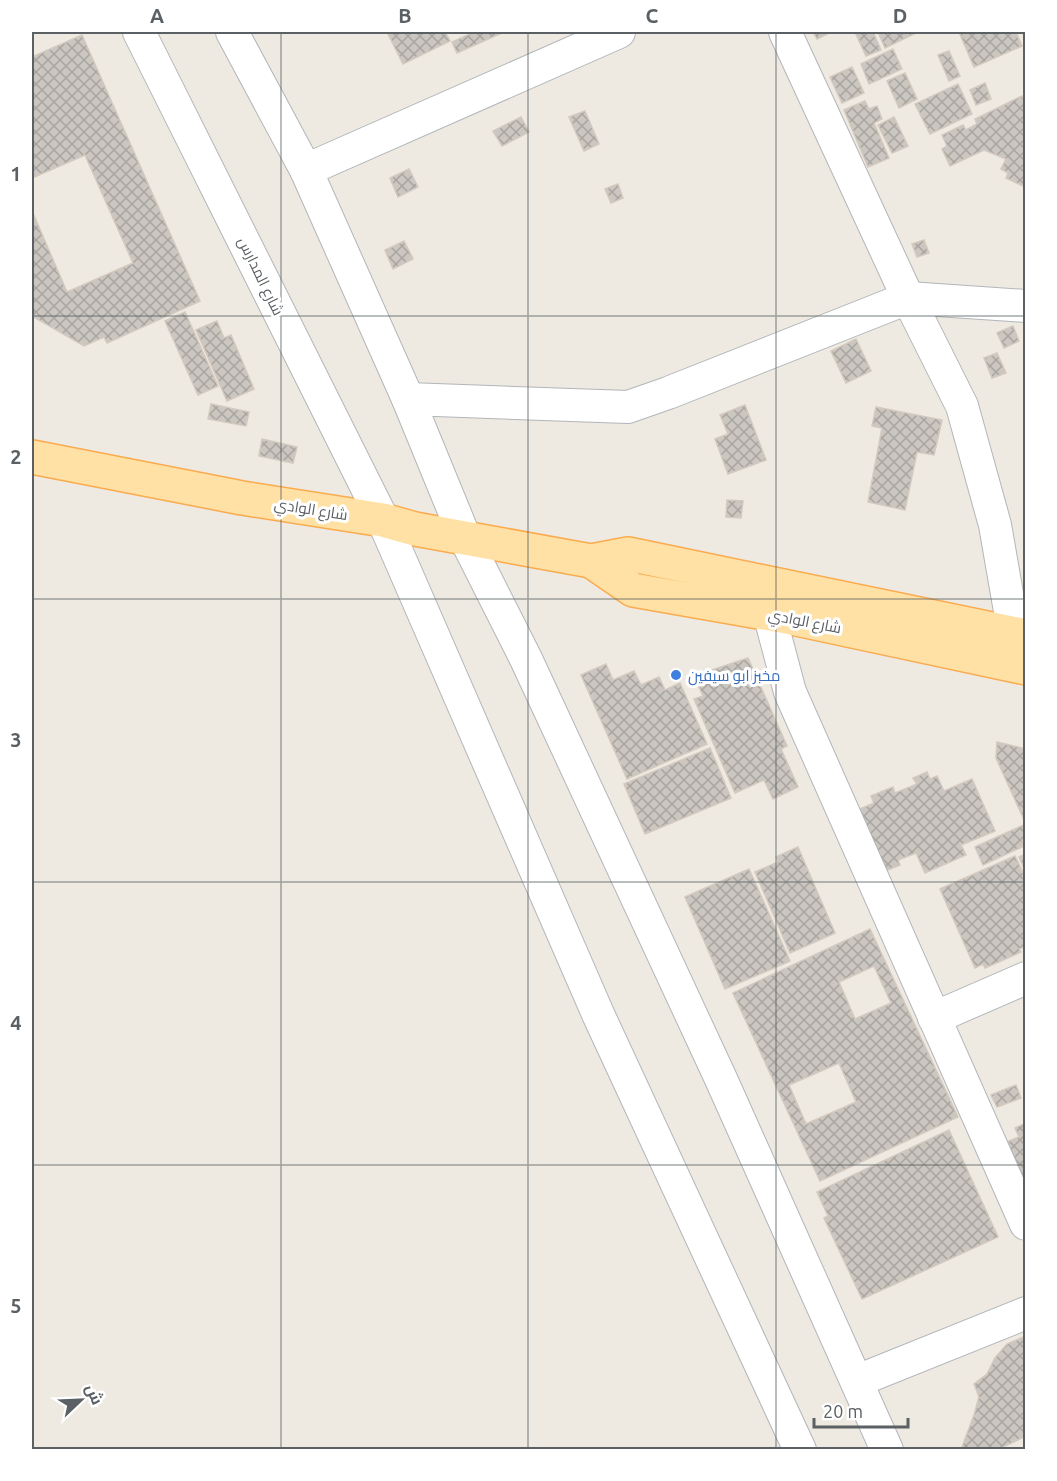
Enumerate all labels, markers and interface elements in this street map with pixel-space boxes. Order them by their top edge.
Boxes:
text: A [150,4,164,27]
text: B [398,4,412,27]
text: C [646,4,659,27]
text: D [893,4,907,27]
text: 1 [10,162,22,185]
street label: شارع المدارس [232,234,287,319]
text: 2 [10,445,22,468]
street label: شارع الوادي [272,495,349,527]
street label: شارع الوادي [766,606,843,640]
place label: مخبز ابو سيفين [688,667,780,686]
marker: مخبز ابو سيفين [669,668,683,682]
text: 3 [10,728,22,751]
text: 4 [10,1011,22,1034]
text: 5 [10,1294,22,1317]
north arrow [51,1370,111,1430]
text: ش [82,1381,107,1407]
scale bar [814,1391,908,1429]
text: 20 m [823,1401,863,1421]

